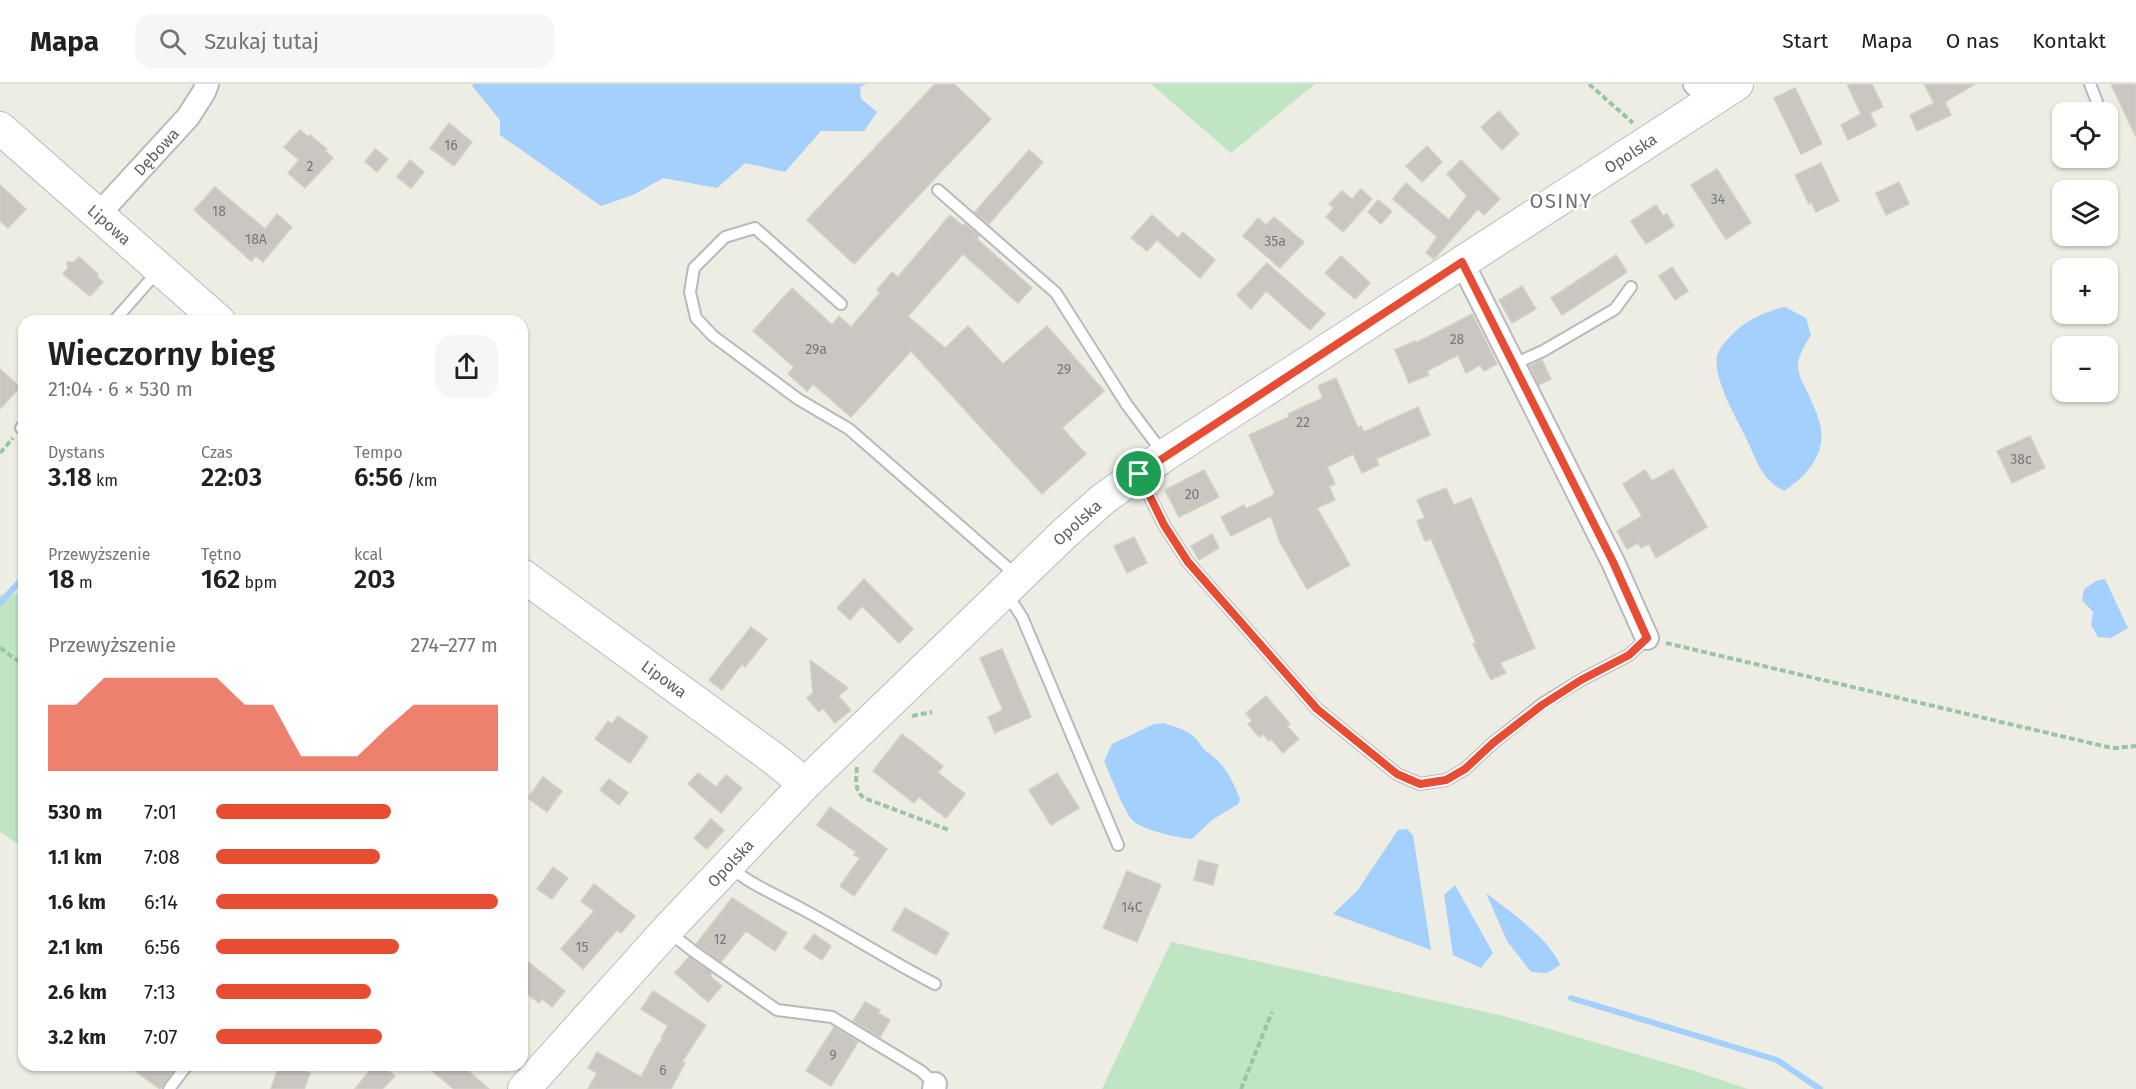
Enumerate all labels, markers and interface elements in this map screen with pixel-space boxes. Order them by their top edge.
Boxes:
search box [135,14,555,68]
text: Mapa [30,25,99,58]
icon: search [156,25,189,58]
text: Szukaj tutaj [204,28,319,55]
text: Start [1782,28,1828,54]
text: Mapa [1861,28,1913,54]
text: O nas [1946,28,1999,54]
text: Kontakt [2032,28,2106,54]
map controls [2052,102,2118,402]
button: locate [2052,102,2118,168]
street label: Dębowa [130,124,183,180]
street label: Opolska [1601,130,1661,177]
house number: 16 [444,137,458,154]
house number: 2 [307,158,314,175]
button: layers [2052,180,2118,246]
district label: OSINY [1530,189,1592,213]
house number: 34 [1711,191,1726,208]
street label: Lipowa [84,201,135,249]
house number: 18 [212,203,226,220]
house number: 18A [245,231,267,248]
house number: 35a [1264,233,1286,250]
button: + [2052,258,2118,324]
house number: 28 [1450,331,1465,348]
text: Wieczorny bieg [48,334,275,374]
button: share [435,335,498,398]
button: − [2052,336,2118,402]
house number: 29a [805,341,827,358]
house number: 29 [1057,361,1071,378]
text: 21:04 · 6 × 530 m [48,377,193,401]
house number: 22 [1296,414,1310,431]
text: Dystans [48,443,105,462]
text: Czas [201,443,233,462]
text: Tempo [354,443,403,462]
pin [1113,448,1164,499]
house number: 38c [2010,451,2032,468]
icon: arrive [1122,457,1155,490]
text: 3.18 [48,462,92,493]
text: 22:03 [201,462,262,493]
text: 6:56 [354,462,403,493]
text: km [92,471,118,490]
text: /km [403,471,438,490]
house number: 20 [1185,486,1200,503]
street label: Opolska [1049,496,1105,550]
text: Przewyższenie [48,545,151,564]
text: Tętno [201,545,242,564]
text: kcal [354,545,383,564]
text: 18 [48,564,75,595]
text: 162 [201,564,240,595]
text: 203 [354,564,396,595]
text: m [75,573,93,592]
text: bpm [240,573,277,592]
text: Przewyższenie [48,633,176,657]
text: 274–277 m [411,633,498,657]
street label: Lipowa [638,656,690,702]
text: 530 m [48,800,102,824]
text: 7:01 [144,800,177,824]
street label: Opolska [704,835,758,891]
text: 1.1 km [48,845,102,869]
text: 7:08 [144,845,180,869]
text: 1.6 km [48,890,106,914]
text: 6:14 [144,890,178,914]
house number: 14C [1121,899,1143,916]
house number: 12 [714,931,727,948]
text: 2.1 km [48,935,103,959]
text: 6:56 [144,935,180,959]
house number: 15 [575,939,589,956]
text: 2.6 km [48,980,107,1004]
text: 7:13 [144,980,176,1004]
text: 3.2 km [48,1025,106,1049]
text: 7:07 [144,1025,177,1049]
house number: 9 [829,1047,837,1064]
house number: 6 [659,1062,667,1079]

